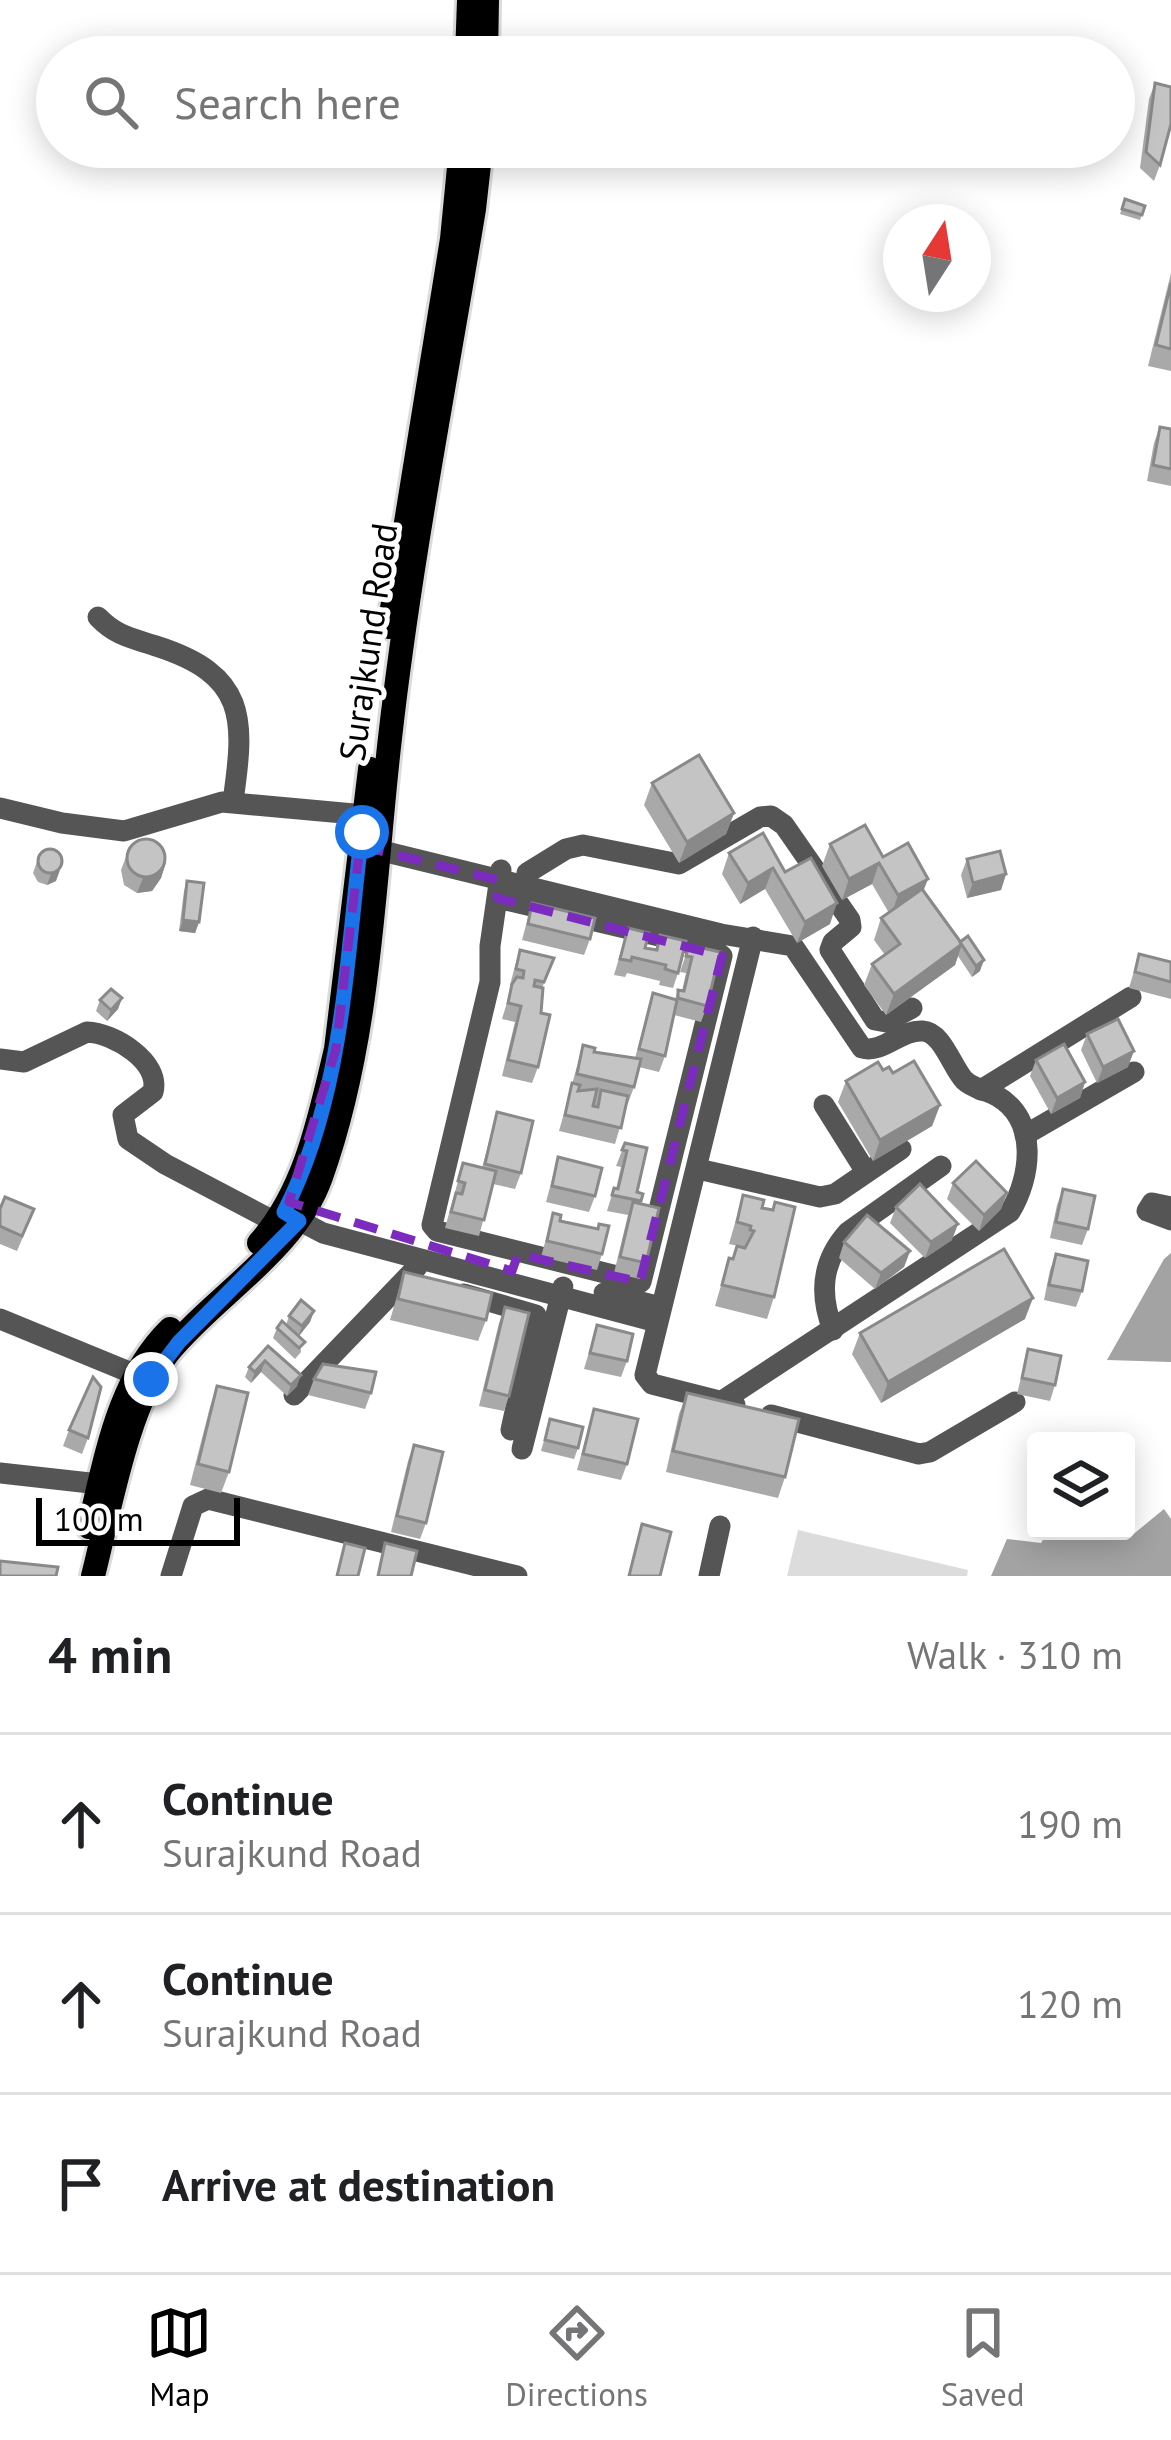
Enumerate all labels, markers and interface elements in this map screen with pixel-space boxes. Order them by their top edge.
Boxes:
search box [36,36,1135,168]
icon: search [78,69,144,135]
text: Search here [174,73,401,131]
north arrow [883,204,991,312]
street label: Surajkund Road [328,520,407,764]
route start [335,805,389,859]
route end [124,1352,178,1406]
map controls [1027,1432,1135,1540]
button: layers [1027,1432,1135,1540]
scale bar [36,1492,240,1545]
text: 100 m [54,1497,144,1540]
text: 4 min [48,1621,172,1687]
text: Walk · 310 m [907,1629,1123,1680]
text: Continue [162,1769,334,1827]
icon: ahead [48,1791,114,1857]
text: 190 m [1017,1798,1123,1849]
text: Surajkund Road [162,1827,422,1878]
text: Continue [162,1949,334,2007]
icon: ahead [48,1971,114,2037]
text: 120 m [1017,1978,1123,2029]
text: Surajkund Road [162,2007,422,2058]
icon: arrive [48,2151,114,2217]
text: Arrive at destination [162,2155,555,2213]
tab: Map [146,2300,212,2415]
tab: Directions [505,2300,648,2415]
tab: Saved [941,2300,1025,2415]

